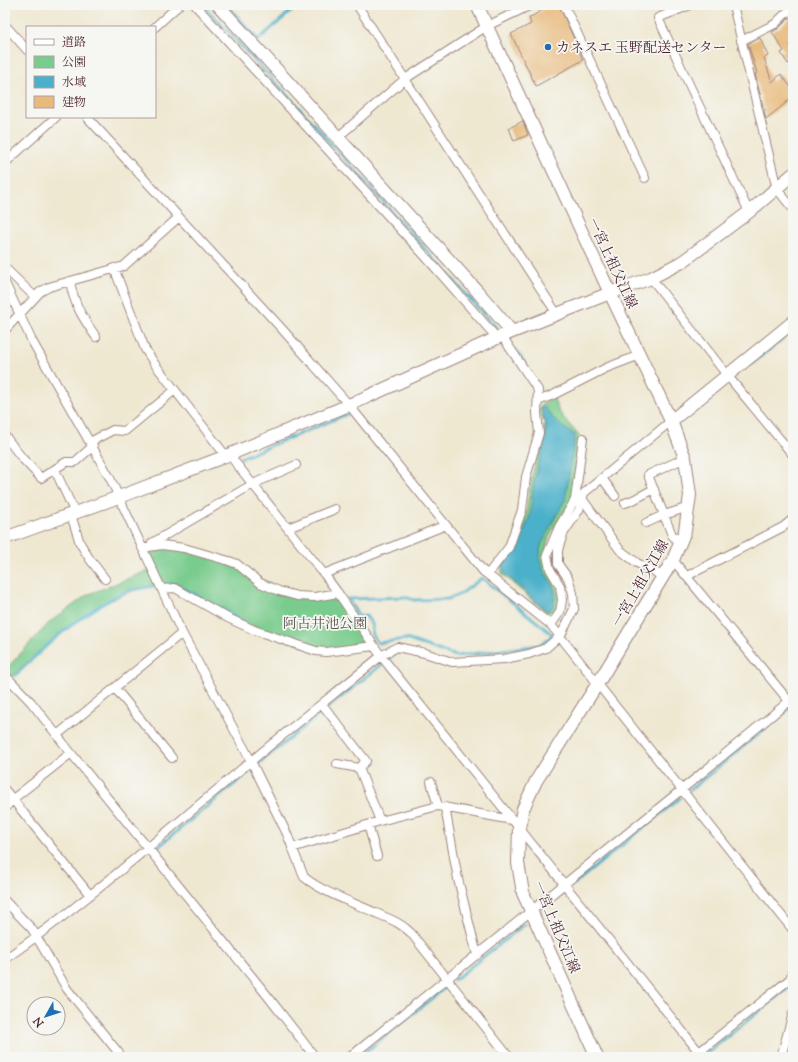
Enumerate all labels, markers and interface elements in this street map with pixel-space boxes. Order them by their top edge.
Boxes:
legend [26,26,156,118]
text: 道路 [62,34,86,52]
place label: カネスエ 玉野配送センター [556,39,726,59]
marker: カネスエ 玉野配送センター [543,42,553,52]
text: 公園 [62,54,86,72]
text: 水域 [62,74,86,92]
text: 建物 [62,94,86,112]
street label: 一宮上祖父江線 [581,215,641,312]
street label: 一宮上祖父江線 [609,537,675,631]
park label: 阿古井池公園 [283,615,367,635]
street label: 一宮上祖父江線 [527,879,584,977]
north arrow [26,996,66,1036]
text: N [30,1013,49,1031]

